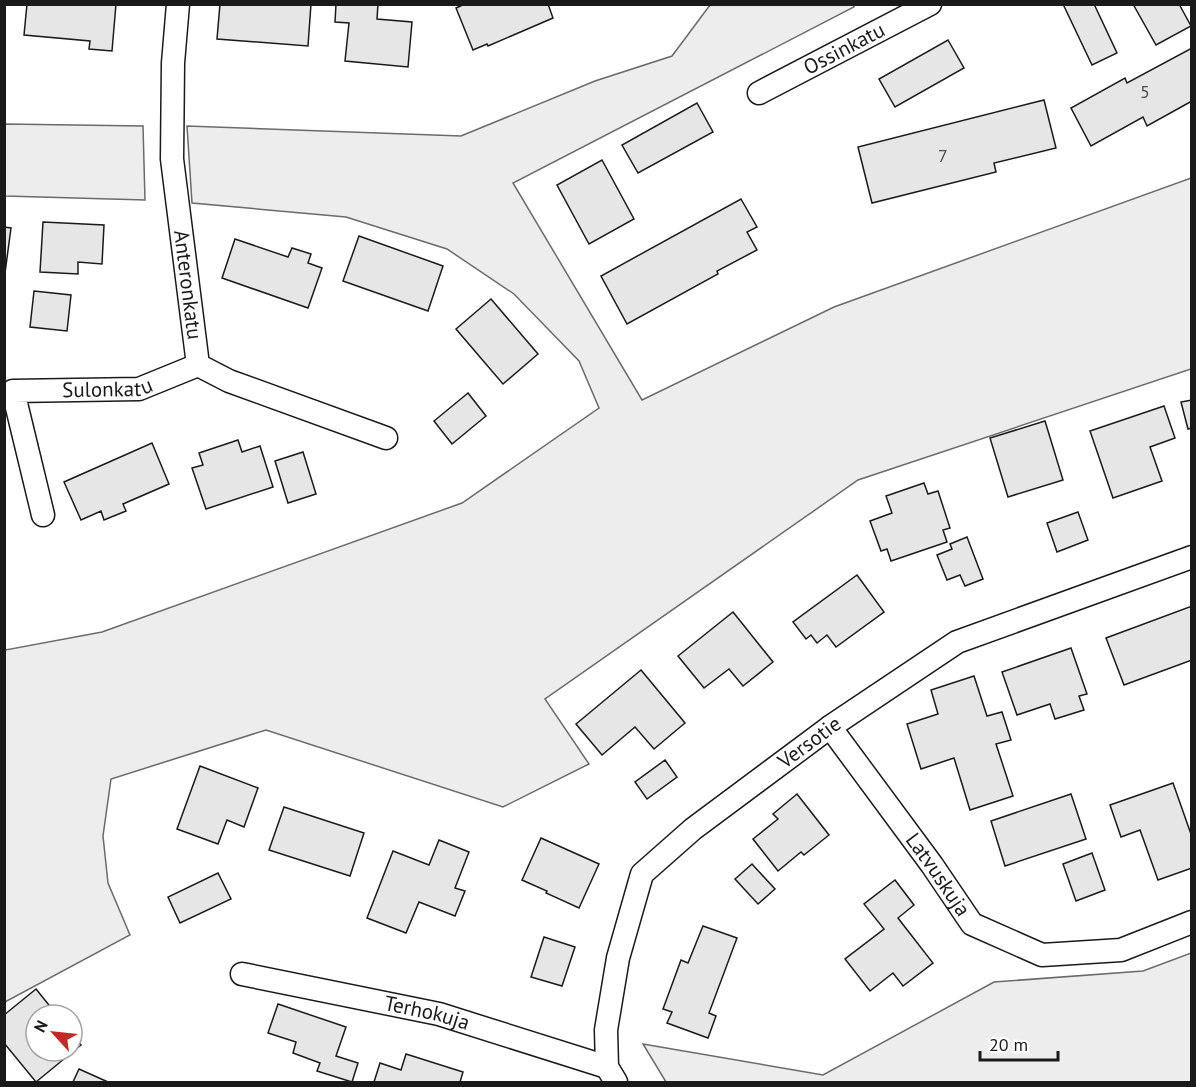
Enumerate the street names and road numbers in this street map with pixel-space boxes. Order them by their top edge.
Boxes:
street label: Ossinkatu [799,16,889,81]
street label: Anteronkatu [168,228,209,341]
street label: Sulonkatu [62,371,156,403]
street label: Versotie [771,710,846,775]
street label: Latvuskuja [900,827,977,921]
street label: Terhokuja [382,989,473,1036]

